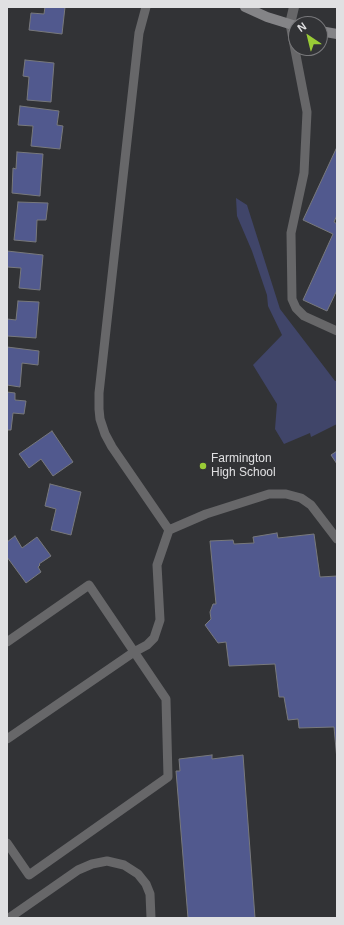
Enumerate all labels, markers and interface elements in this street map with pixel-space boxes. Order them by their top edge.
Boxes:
north arrow [288,16,328,56]
text: N [295,20,308,34]
place label: Farmington High School [211,452,276,480]
marker: Farmington High School [198,461,208,471]

